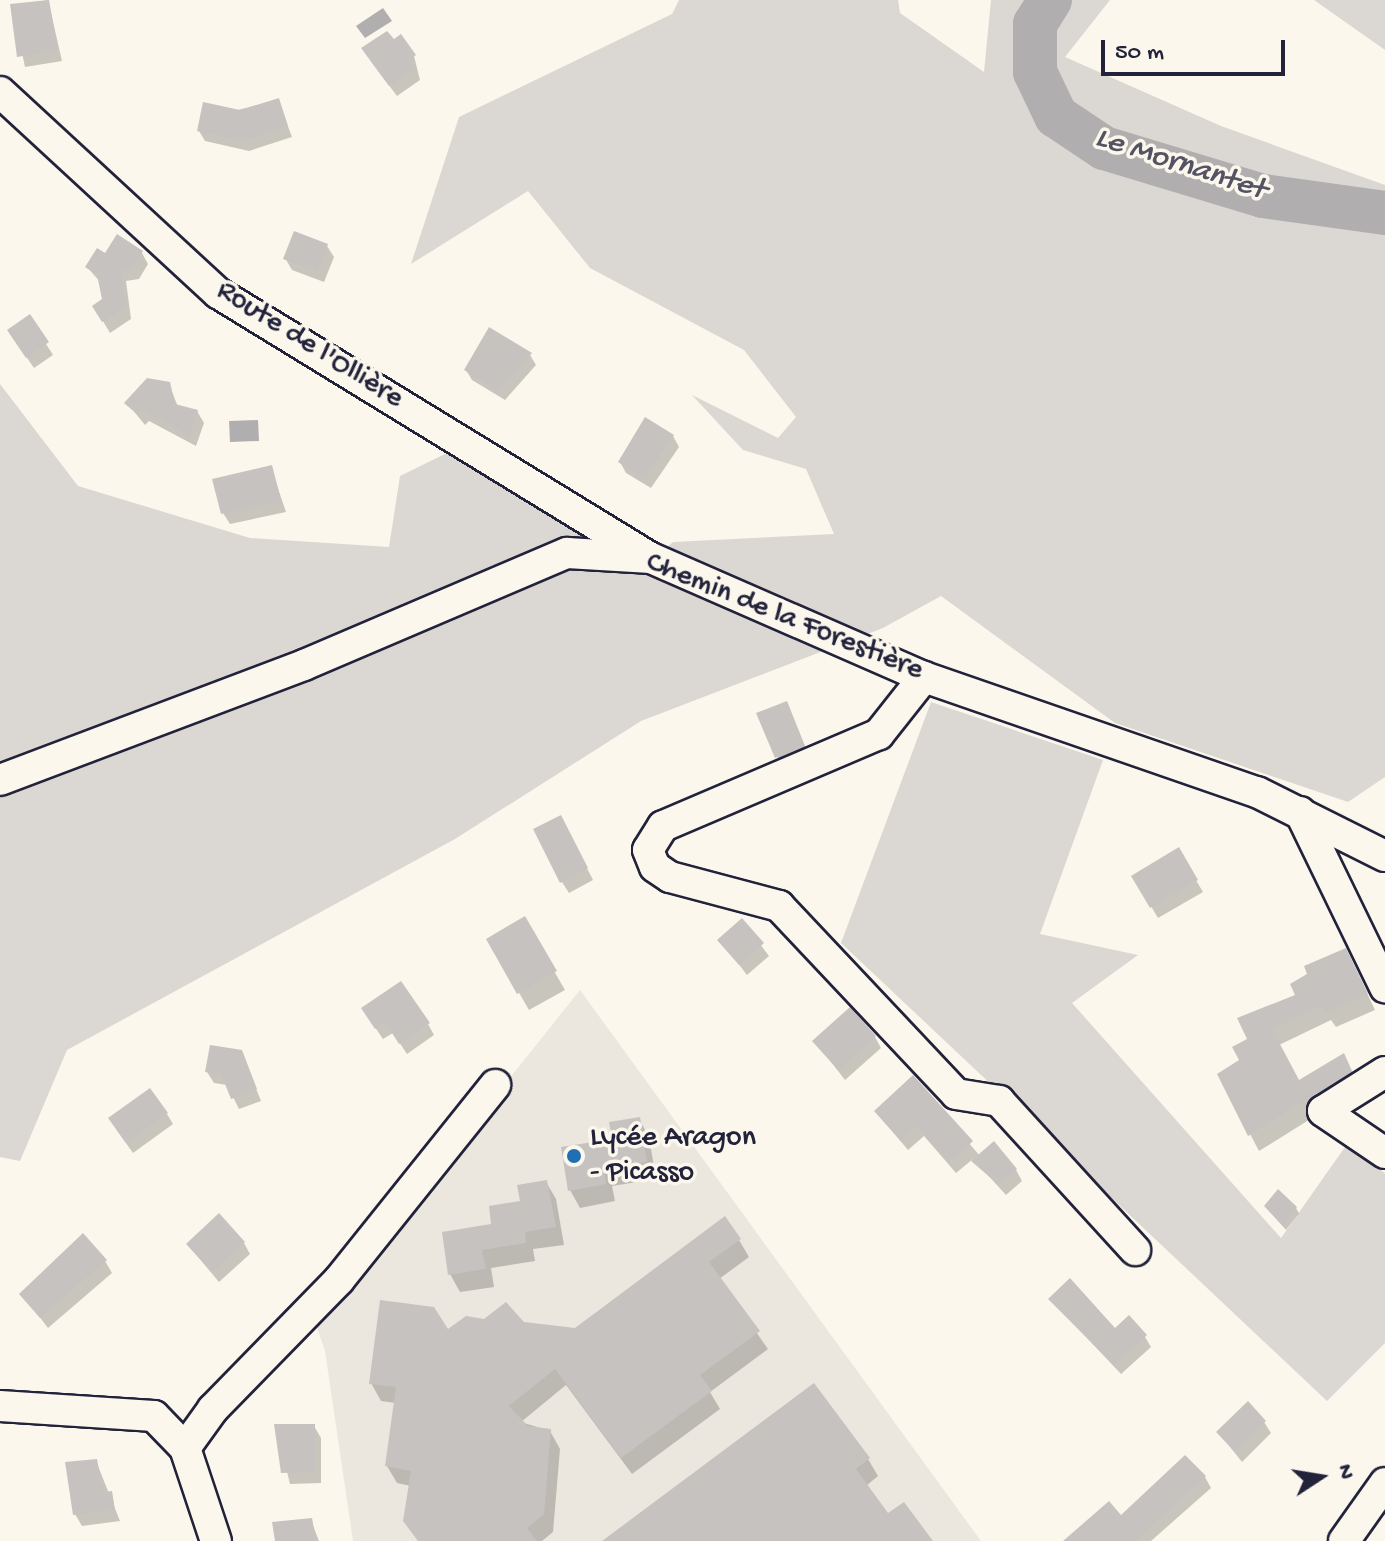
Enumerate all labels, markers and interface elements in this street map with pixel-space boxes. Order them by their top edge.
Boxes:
scale bar [1105,24,1289,74]
text: 50 m [1115,39,1164,68]
water label: Le Mornantet [1090,119,1270,211]
street label: Route de l'Ollière [209,274,409,418]
street label: Chemin de la Forestière [640,546,928,690]
place label: Lycée Aragon - Picasso [590,1121,756,1192]
marker: Lycée Aragon - Picasso [565,1147,583,1165]
north arrow [1281,1437,1361,1517]
text: N [1330,1462,1359,1482]

